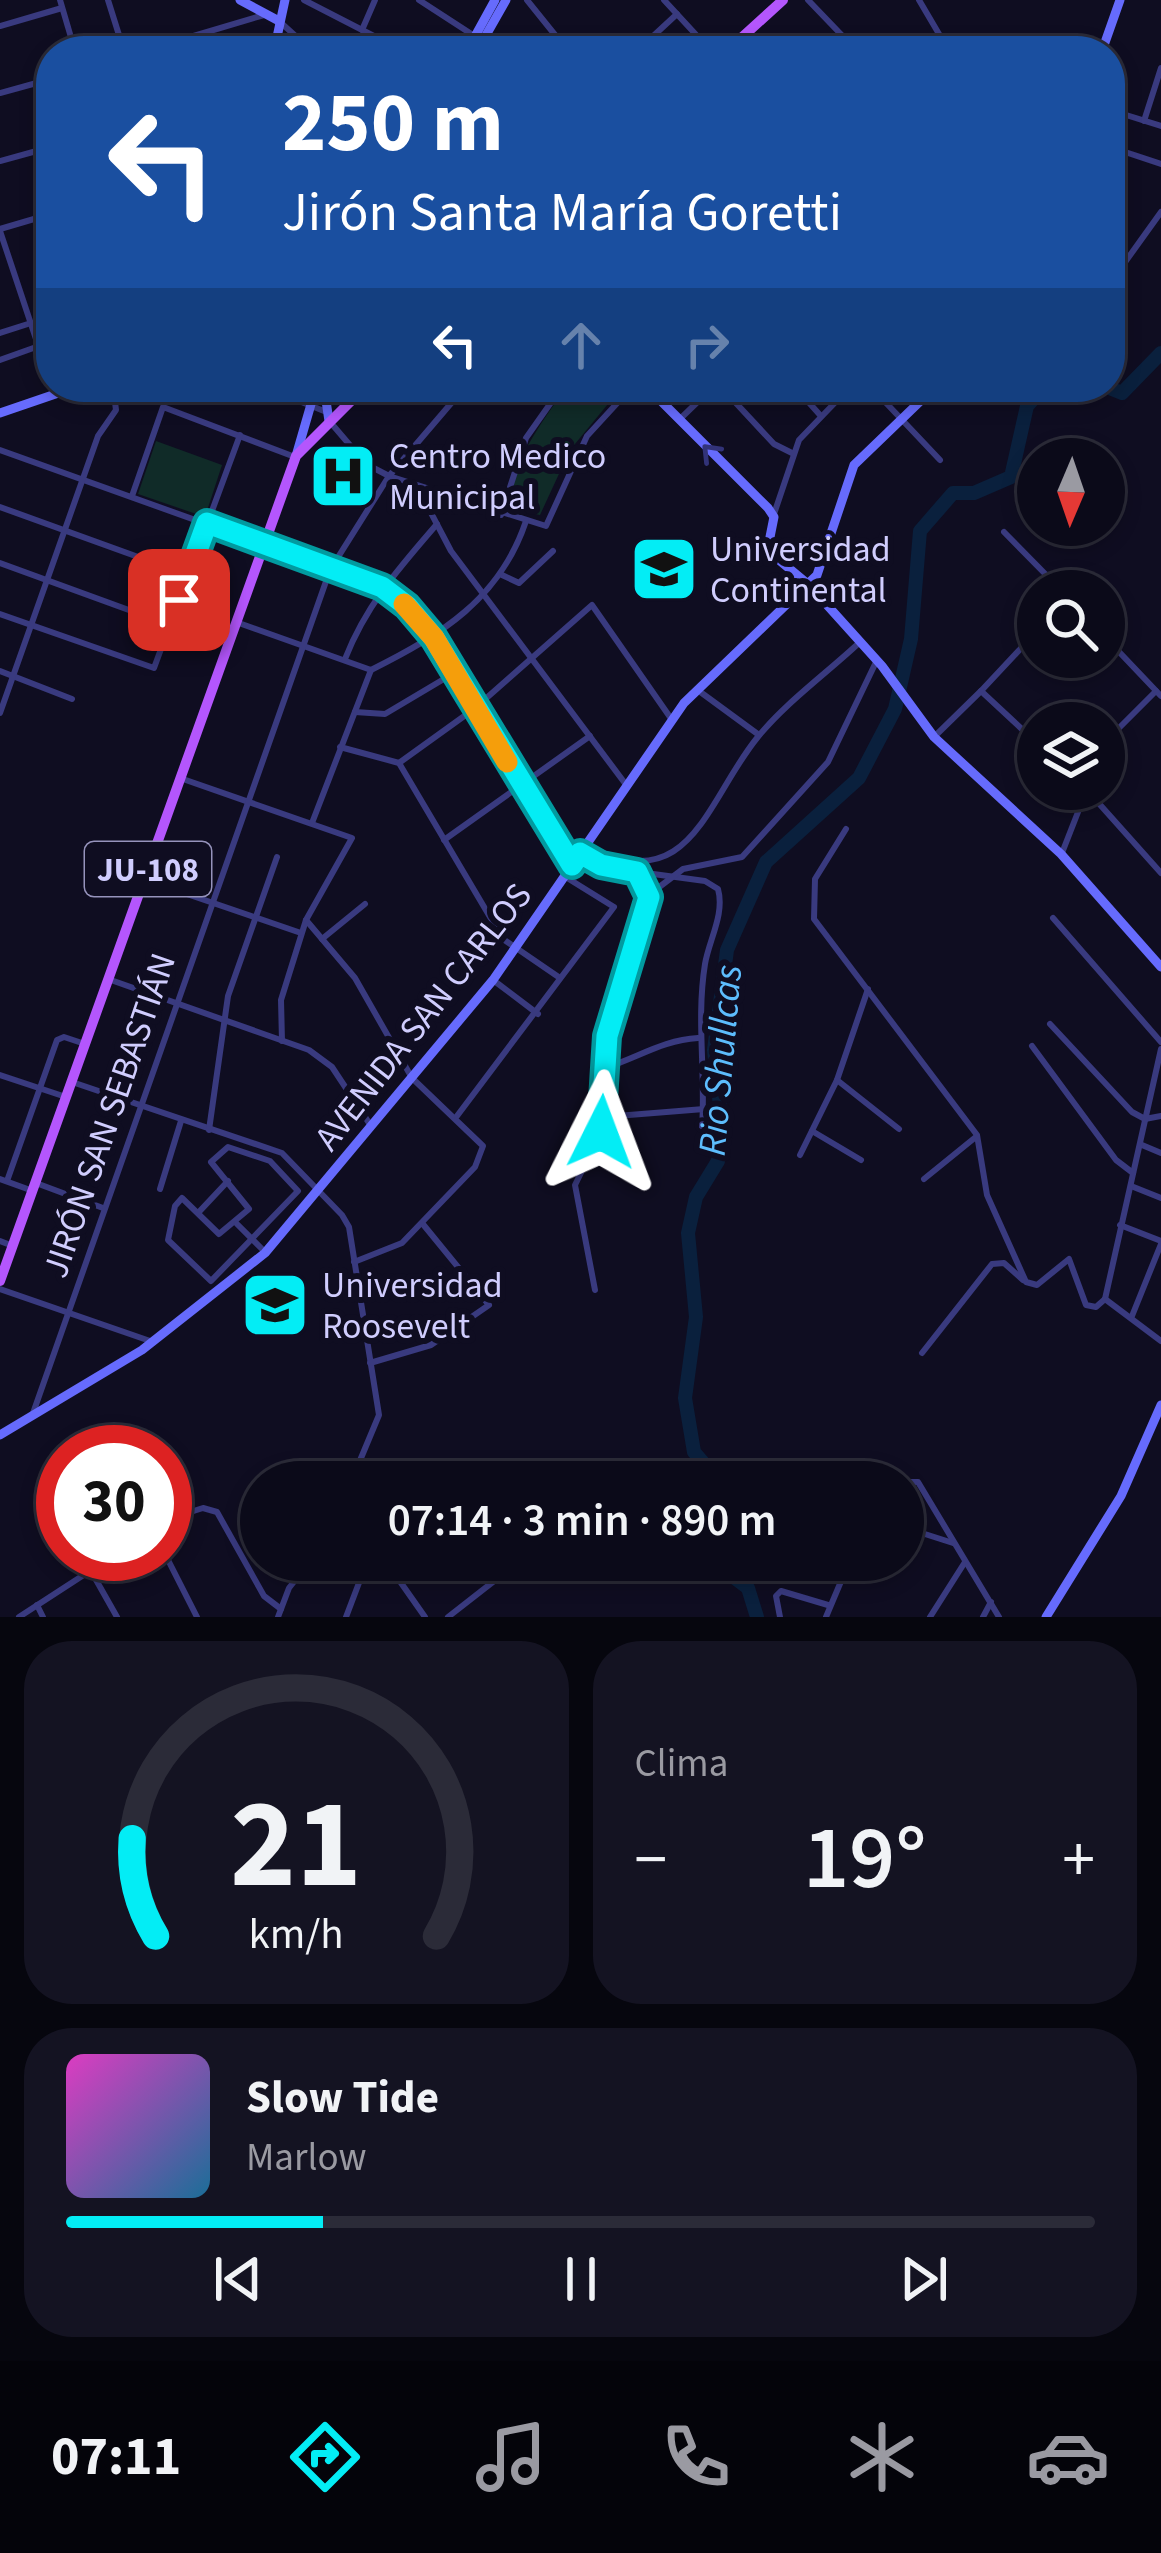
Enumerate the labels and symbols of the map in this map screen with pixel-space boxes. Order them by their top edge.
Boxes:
place label: Centro Medico Municipal [389,431,606,523]
north arrow [1017,438,1125,546]
hospital icon: Centro Medico Municipal [308,441,378,511]
one-way arrow [702,444,724,466]
place label: Universidad Continental [710,524,891,616]
school or university icon: Universidad Continental [629,534,699,604]
pin [128,549,230,651]
road number: JU-108 [85,842,211,896]
street label: AVENIDA SAN CARLOS [302,872,544,1162]
street label: JIRÓN SAN SEBASTIÁN [30,946,189,1284]
water label: Rio Shullcas [685,962,757,1158]
position arrow [538,1069,664,1195]
place label: Universidad Roosevelt [322,1260,503,1352]
school or university icon: Universidad Roosevelt [240,1270,310,1340]
speed limit sign: 30 [36,1425,192,1581]

